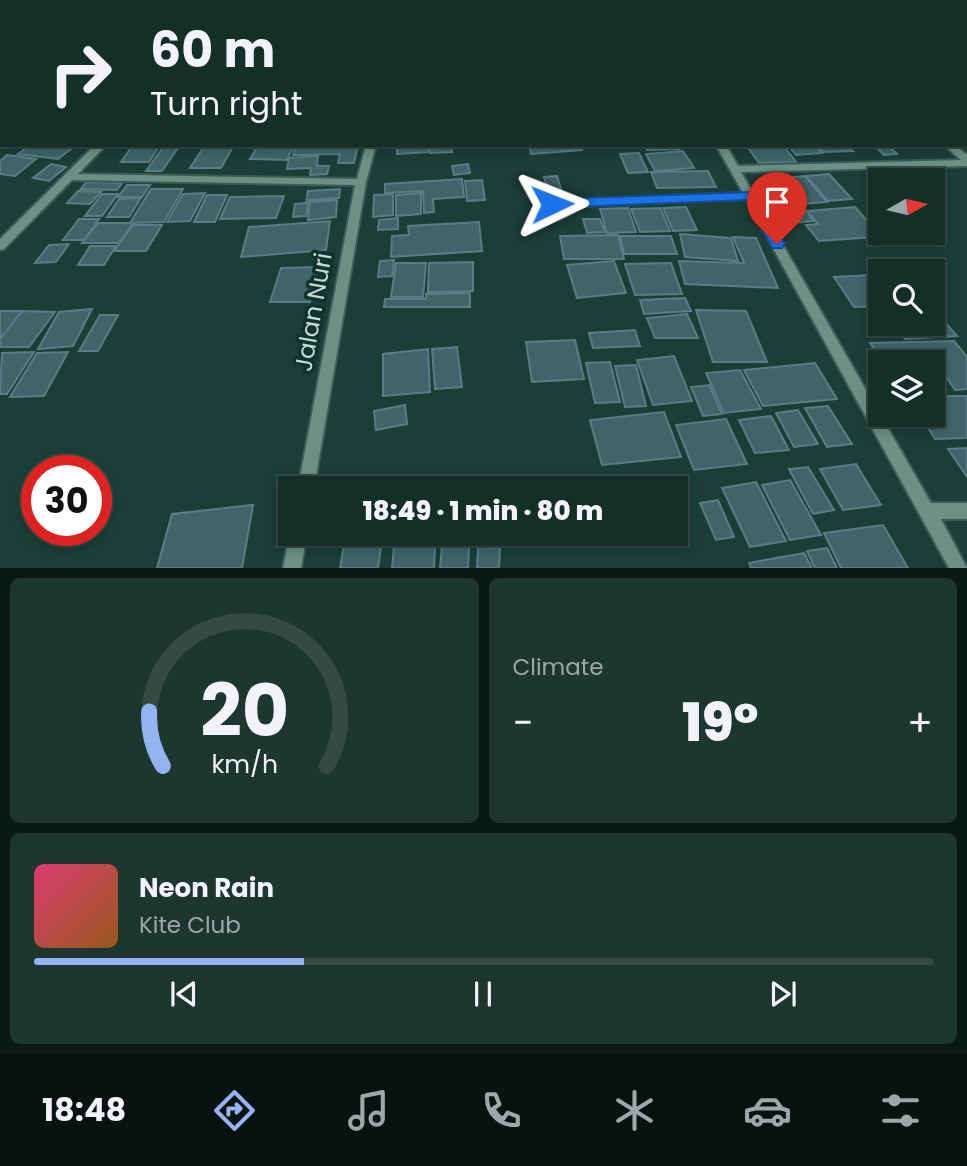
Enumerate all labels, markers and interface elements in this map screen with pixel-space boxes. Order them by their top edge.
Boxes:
text: 60 m [150,16,275,84]
icon: right [35,28,126,119]
text: Turn right [150,81,302,126]
position arrow [515,167,589,241]
north arrow [868,168,945,245]
map controls [868,168,945,427]
pin [747,172,807,244]
icon: arrive [758,183,796,221]
street label: Jalan Nuri [286,250,340,374]
button: search [868,259,945,336]
button: layers [868,350,945,427]
speed limit sign: 30 [21,455,112,546]
text: 18:49 · 1 min · 80 m [363,493,603,529]
text: Climate [513,651,603,683]
text: 20 [200,661,289,762]
text: 19° [682,686,759,759]
text: − [513,696,533,749]
text: + [907,696,933,749]
text: km/h [211,747,278,782]
text: Neon Rain [139,870,274,906]
text: Kite Club [139,909,241,941]
icon: previous [165,975,203,1013]
icon: pause [464,975,502,1013]
icon: next [764,975,802,1013]
icon: directions [210,1086,259,1135]
icon: music [344,1086,393,1135]
icon: phone [477,1086,526,1135]
icon: climate [610,1086,659,1135]
icon: car [743,1086,792,1135]
icon: filters [876,1086,925,1135]
text: 18:48 [42,1087,126,1132]

